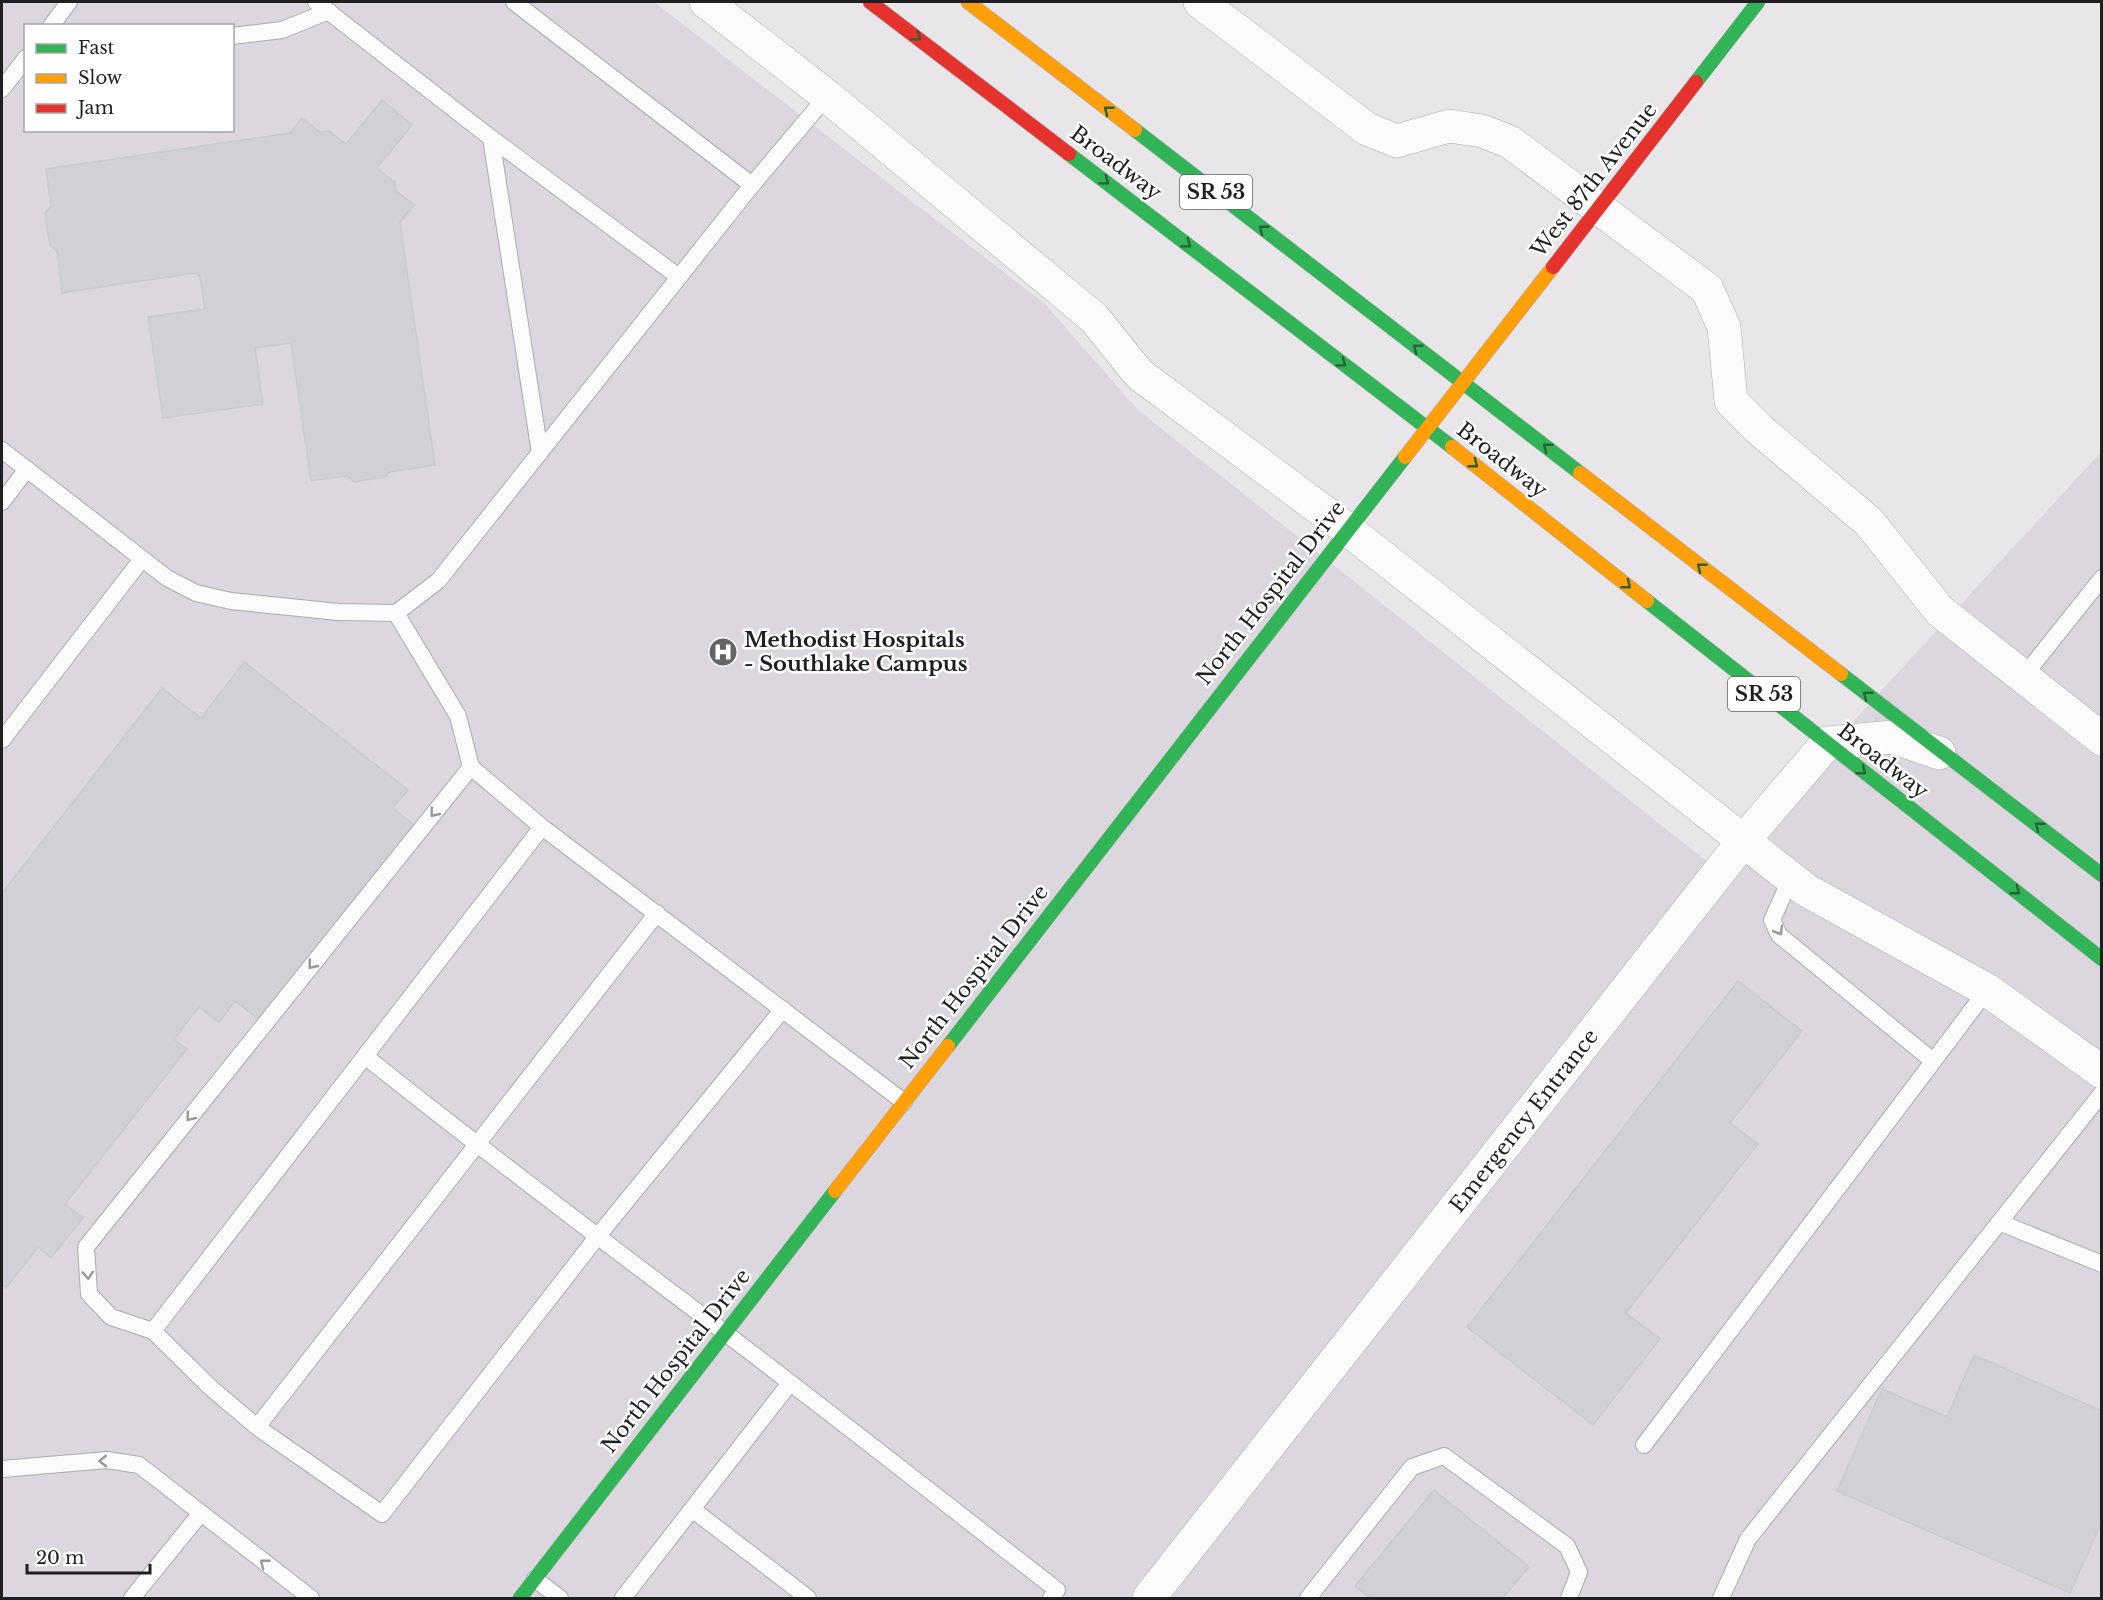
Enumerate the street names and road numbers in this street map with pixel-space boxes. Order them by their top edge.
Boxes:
street label: West 87th Avenue [1525,97,1663,263]
street label: Broadway [1065,120,1167,206]
road number: SR 53 [1180,175,1252,209]
street label: Broadway [1452,417,1553,504]
street label: North Hospital Drive [1191,496,1351,690]
road number: SR 53 [1728,677,1800,711]
street label: Broadway [1833,718,1934,805]
street label: North Hospital Drive [894,880,1054,1074]
street label: Emergency Entrance [1444,1024,1604,1218]
street label: North Hospital Drive [596,1264,756,1458]

